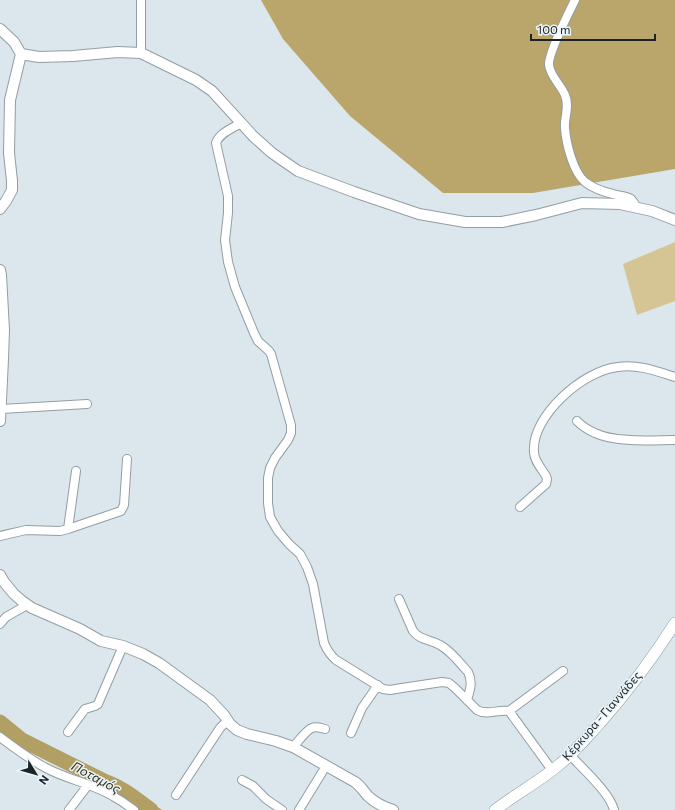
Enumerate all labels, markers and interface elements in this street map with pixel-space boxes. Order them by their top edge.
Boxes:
scale bar [531,16,655,42]
text: 100 m [537,22,571,36]
street label: Κέρκυρα - Γιαννάδες [559,668,644,763]
north arrow [16,754,56,794]
water label: Ποταμός [69,757,124,797]
text: N [37,773,52,788]

